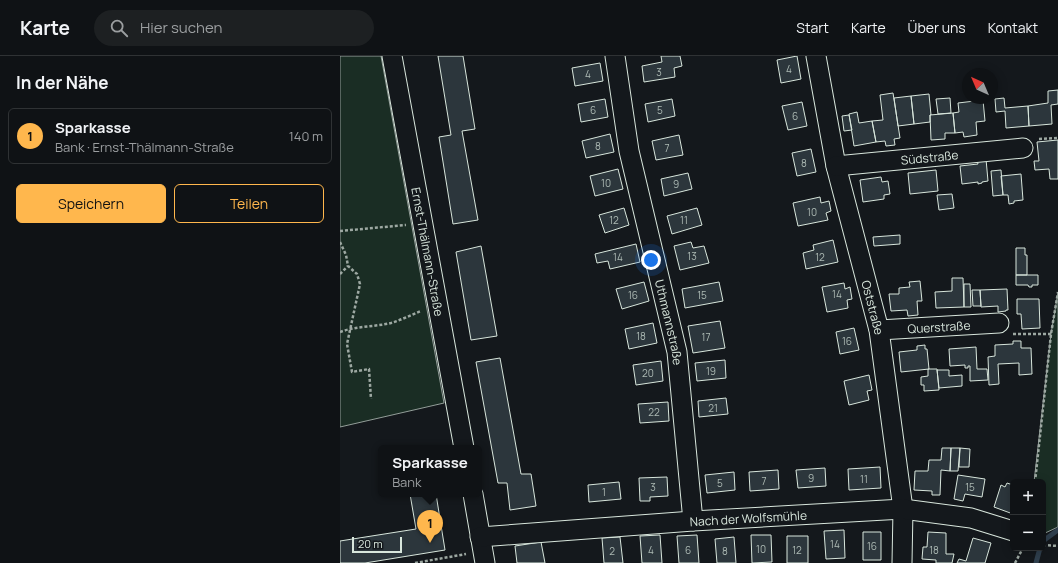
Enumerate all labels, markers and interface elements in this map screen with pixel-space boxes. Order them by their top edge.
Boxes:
search box [94,10,374,46]
text: Karte [20,15,70,41]
icon: search [108,17,130,39]
text: Hier suchen [140,17,222,38]
text: Start [796,18,829,37]
text: Karte [851,18,886,37]
text: Über uns [908,18,966,37]
text: Kontakt [988,18,1038,37]
house number: 4 [786,62,792,76]
house number: 3 [656,65,662,79]
house number: 4 [585,67,591,81]
north arrow [962,68,998,104]
text: In der Nähe [16,71,109,94]
house number: 6 [590,103,596,117]
house number: 5 [657,103,663,117]
house number: 6 [792,109,798,123]
text: Sparkasse [55,117,131,138]
text: 1 [27,127,33,145]
text: 140 m [289,127,323,145]
text: Bank · Ernst-Thälmann-Straße [55,138,234,156]
house number: 8 [595,139,601,153]
house number: 7 [664,141,670,155]
street label: Südstraße [900,146,959,168]
house number: 8 [801,156,807,170]
house number: 10 [601,176,611,190]
house number: 9 [673,177,679,191]
button: Speichern [16,184,166,223]
button: Teilen [174,184,324,223]
street label: Ernst-Thälmann-Straße [408,186,448,318]
house number: 10 [807,205,817,219]
house number: 12 [609,213,619,227]
house number: 11 [680,213,688,227]
house number: 13 [687,249,697,263]
house number: 14 [613,250,623,264]
your location [641,250,661,270]
house number: 12 [815,250,825,264]
street label: Uthmannstraße [651,278,687,366]
street label: Oststraße [858,278,888,336]
house number: 14 [832,287,842,301]
house number: 16 [628,288,638,302]
house number: 15 [697,288,707,302]
street label: Querstraße [907,316,971,337]
house number: 18 [636,329,646,343]
house number: 17 [702,330,710,344]
house number: 16 [842,334,852,348]
house number: 19 [706,364,716,378]
house number: 20 [642,366,654,380]
house number: 21 [708,401,718,415]
house number: 22 [648,405,660,419]
popup [378,445,482,497]
text: Sparkasse [392,452,468,473]
house number: 9 [808,471,814,485]
house number: 11 [860,472,868,486]
text: Bank [392,473,422,491]
house number: 7 [761,474,767,488]
house number: 5 [717,476,723,490]
map controls [1010,479,1046,551]
button: + [1010,479,1046,515]
house number: 3 [650,480,656,494]
house number: 15 [965,480,975,494]
house number: 1 [602,485,606,499]
street label: Nach der Wolfsmühle [689,506,807,530]
pin: 1 [417,510,443,543]
button: − [1010,515,1046,551]
scale bar [352,535,402,554]
text: 20 m [358,536,383,551]
house number: 14 [830,537,840,551]
house number: 16 [867,539,877,553]
house number: 10 [756,542,766,556]
house number: 4 [648,543,654,557]
house number: 6 [685,543,691,557]
house number: 12 [792,543,802,557]
house number: 18 [929,543,939,557]
house number: 2 [609,544,615,558]
house number: 8 [722,544,728,558]

